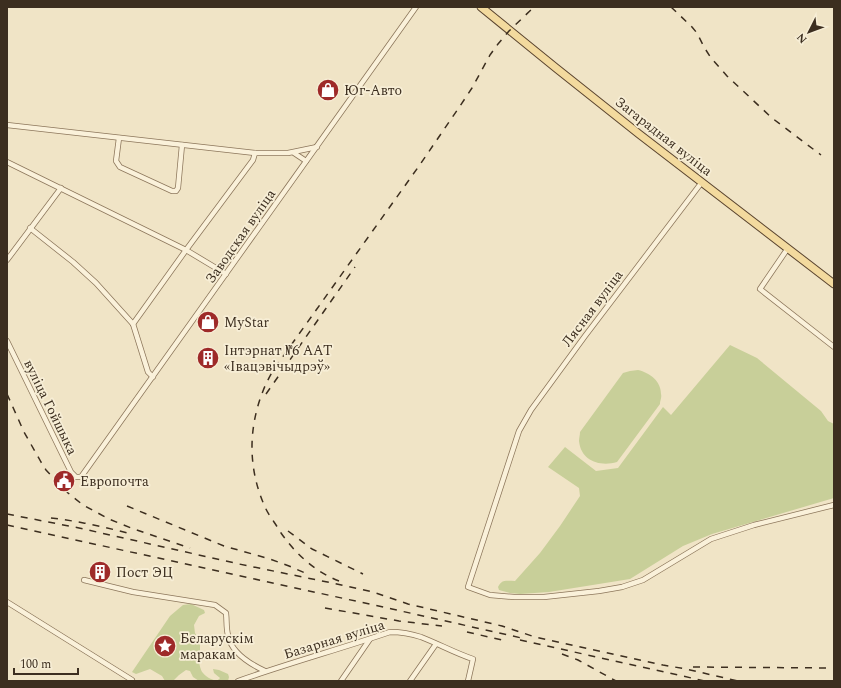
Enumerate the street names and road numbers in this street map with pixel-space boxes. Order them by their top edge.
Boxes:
street label: Загарадная вуліца [611,92,717,181]
street label: Заводская вуліца [200,185,281,288]
street label: Лясная вуліца [557,265,628,351]
street label: вуліца Гойшыка [18,356,83,459]
street label: Базарная вуліца [281,614,387,665]

